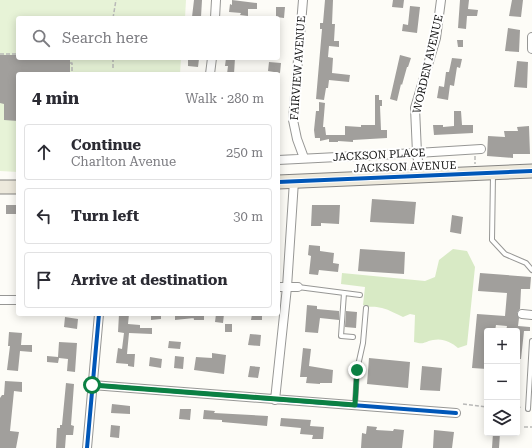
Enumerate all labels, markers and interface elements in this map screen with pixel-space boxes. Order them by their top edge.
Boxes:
street label: WORDEN AVENUE [410,13,446,115]
street label: FAIRVIEW AVENUE [288,15,308,121]
search box [16,16,280,60]
icon: search [30,27,52,49]
text: Search here [62,29,148,47]
text: 4 min [32,88,79,108]
text: Walk · 280 m [185,91,264,106]
text: Continue [71,136,141,154]
icon: ahead [33,141,55,163]
text: 250 m [226,145,263,160]
street label: JACKSON PLACE [332,146,426,164]
text: Charlton Avenue [71,154,176,169]
street label: JACKSON AVENUE [353,159,457,175]
icon: left [33,205,55,227]
text: Turn left [71,207,139,225]
text: 30 m [233,209,263,224]
icon: arrive [33,269,55,291]
text: Arrive at destination [71,271,227,289]
map controls [484,328,520,436]
button: + [484,328,520,364]
route end [348,361,366,379]
button: − [484,364,520,400]
route start [83,376,101,394]
button: layers [484,400,520,436]

